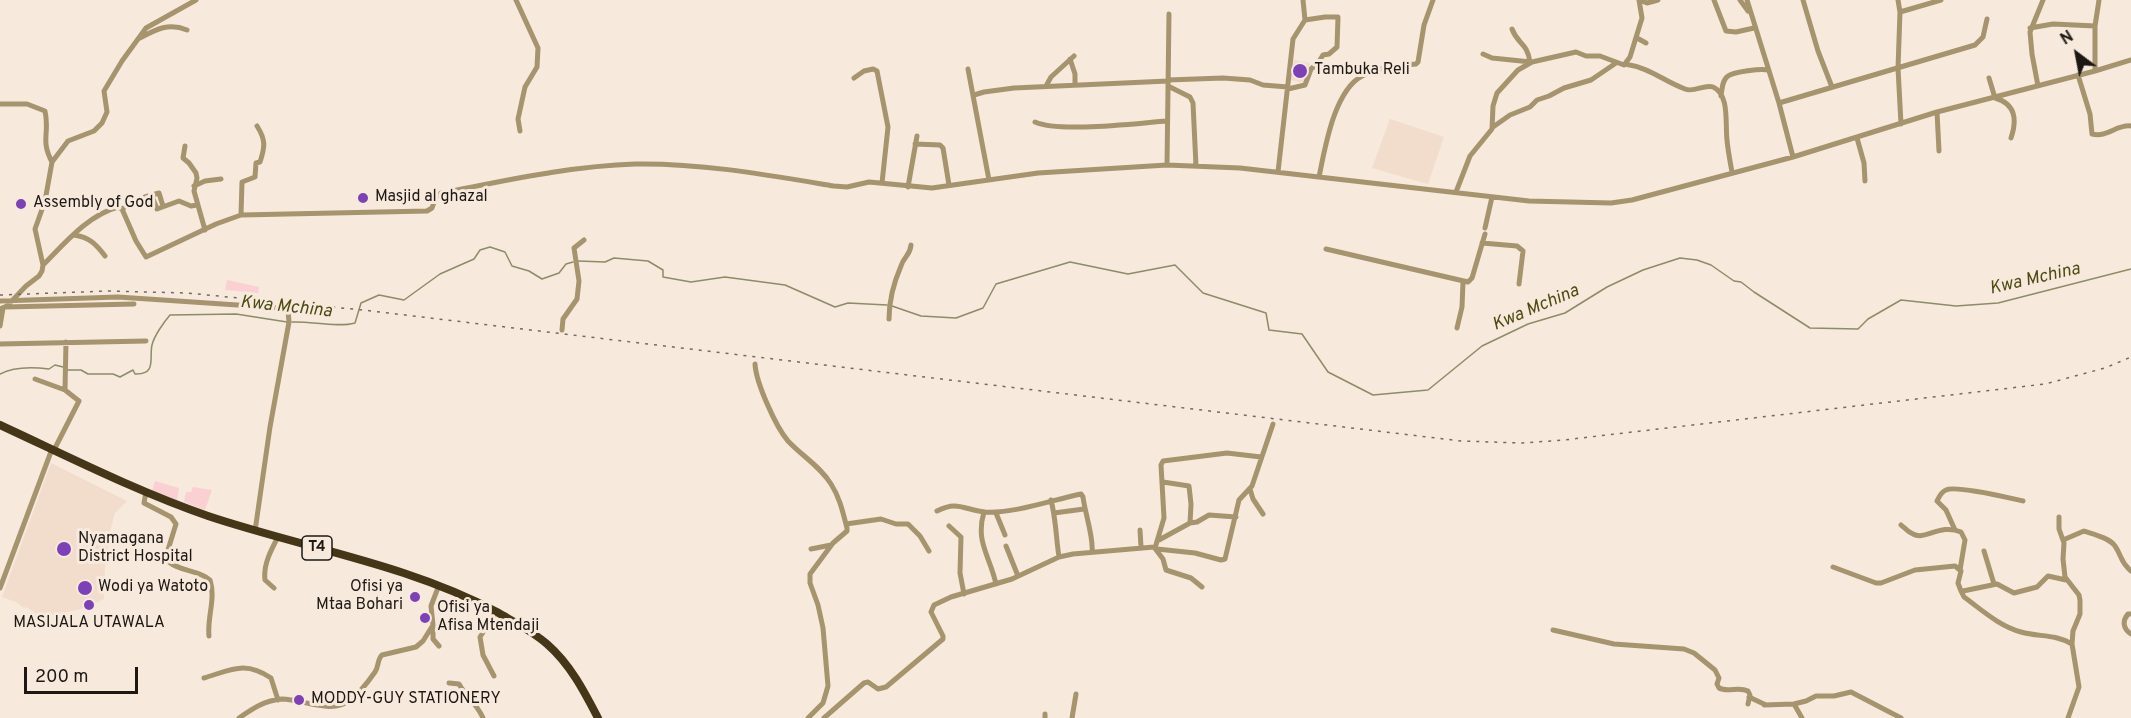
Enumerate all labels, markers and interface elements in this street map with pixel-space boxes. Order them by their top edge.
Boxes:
north arrow [2047,24,2107,84]
text: N [2057,27,2078,50]
place label: Tambuka Reli [1314,61,1410,81]
marker: Tambuka Reli [1291,62,1309,80]
place label: Masjid al ghazal [375,188,488,208]
marker: Masjid al ghazal [356,191,370,205]
place label: Assembly of God [33,194,153,214]
marker: Assembly of God [14,197,28,211]
water label: Kwa Mchina [1988,259,2082,301]
water label: Kwa Mchina [1489,281,1583,337]
water label: Kwa Mchina [239,292,333,324]
place label: Nyamagana District Hospital [78,530,193,568]
road number: T4 [302,536,332,560]
marker: Nyamagana District Hospital [55,540,73,558]
place label: Wodi ya Watoto [98,578,208,598]
place label: Ofisi ya Mtaa Bohari [316,578,403,616]
marker: Wodi ya Watoto [76,579,94,597]
marker: Ofisi ya Mtaa Bohari [408,590,422,604]
marker: MASIJALA UTAWALA [82,598,96,612]
place label: Ofisi ya Afisa Mtendaji [437,599,539,637]
marker: Ofisi ya Afisa Mtendaji [418,611,432,625]
place label: MASIJALA UTAWALA [13,614,165,634]
scale bar [27,655,141,693]
text: 200 m [35,666,88,689]
place label: MODDY-GUY STATIONERY [311,690,501,710]
marker: MODDY-GUY STATIONERY [292,693,306,707]

